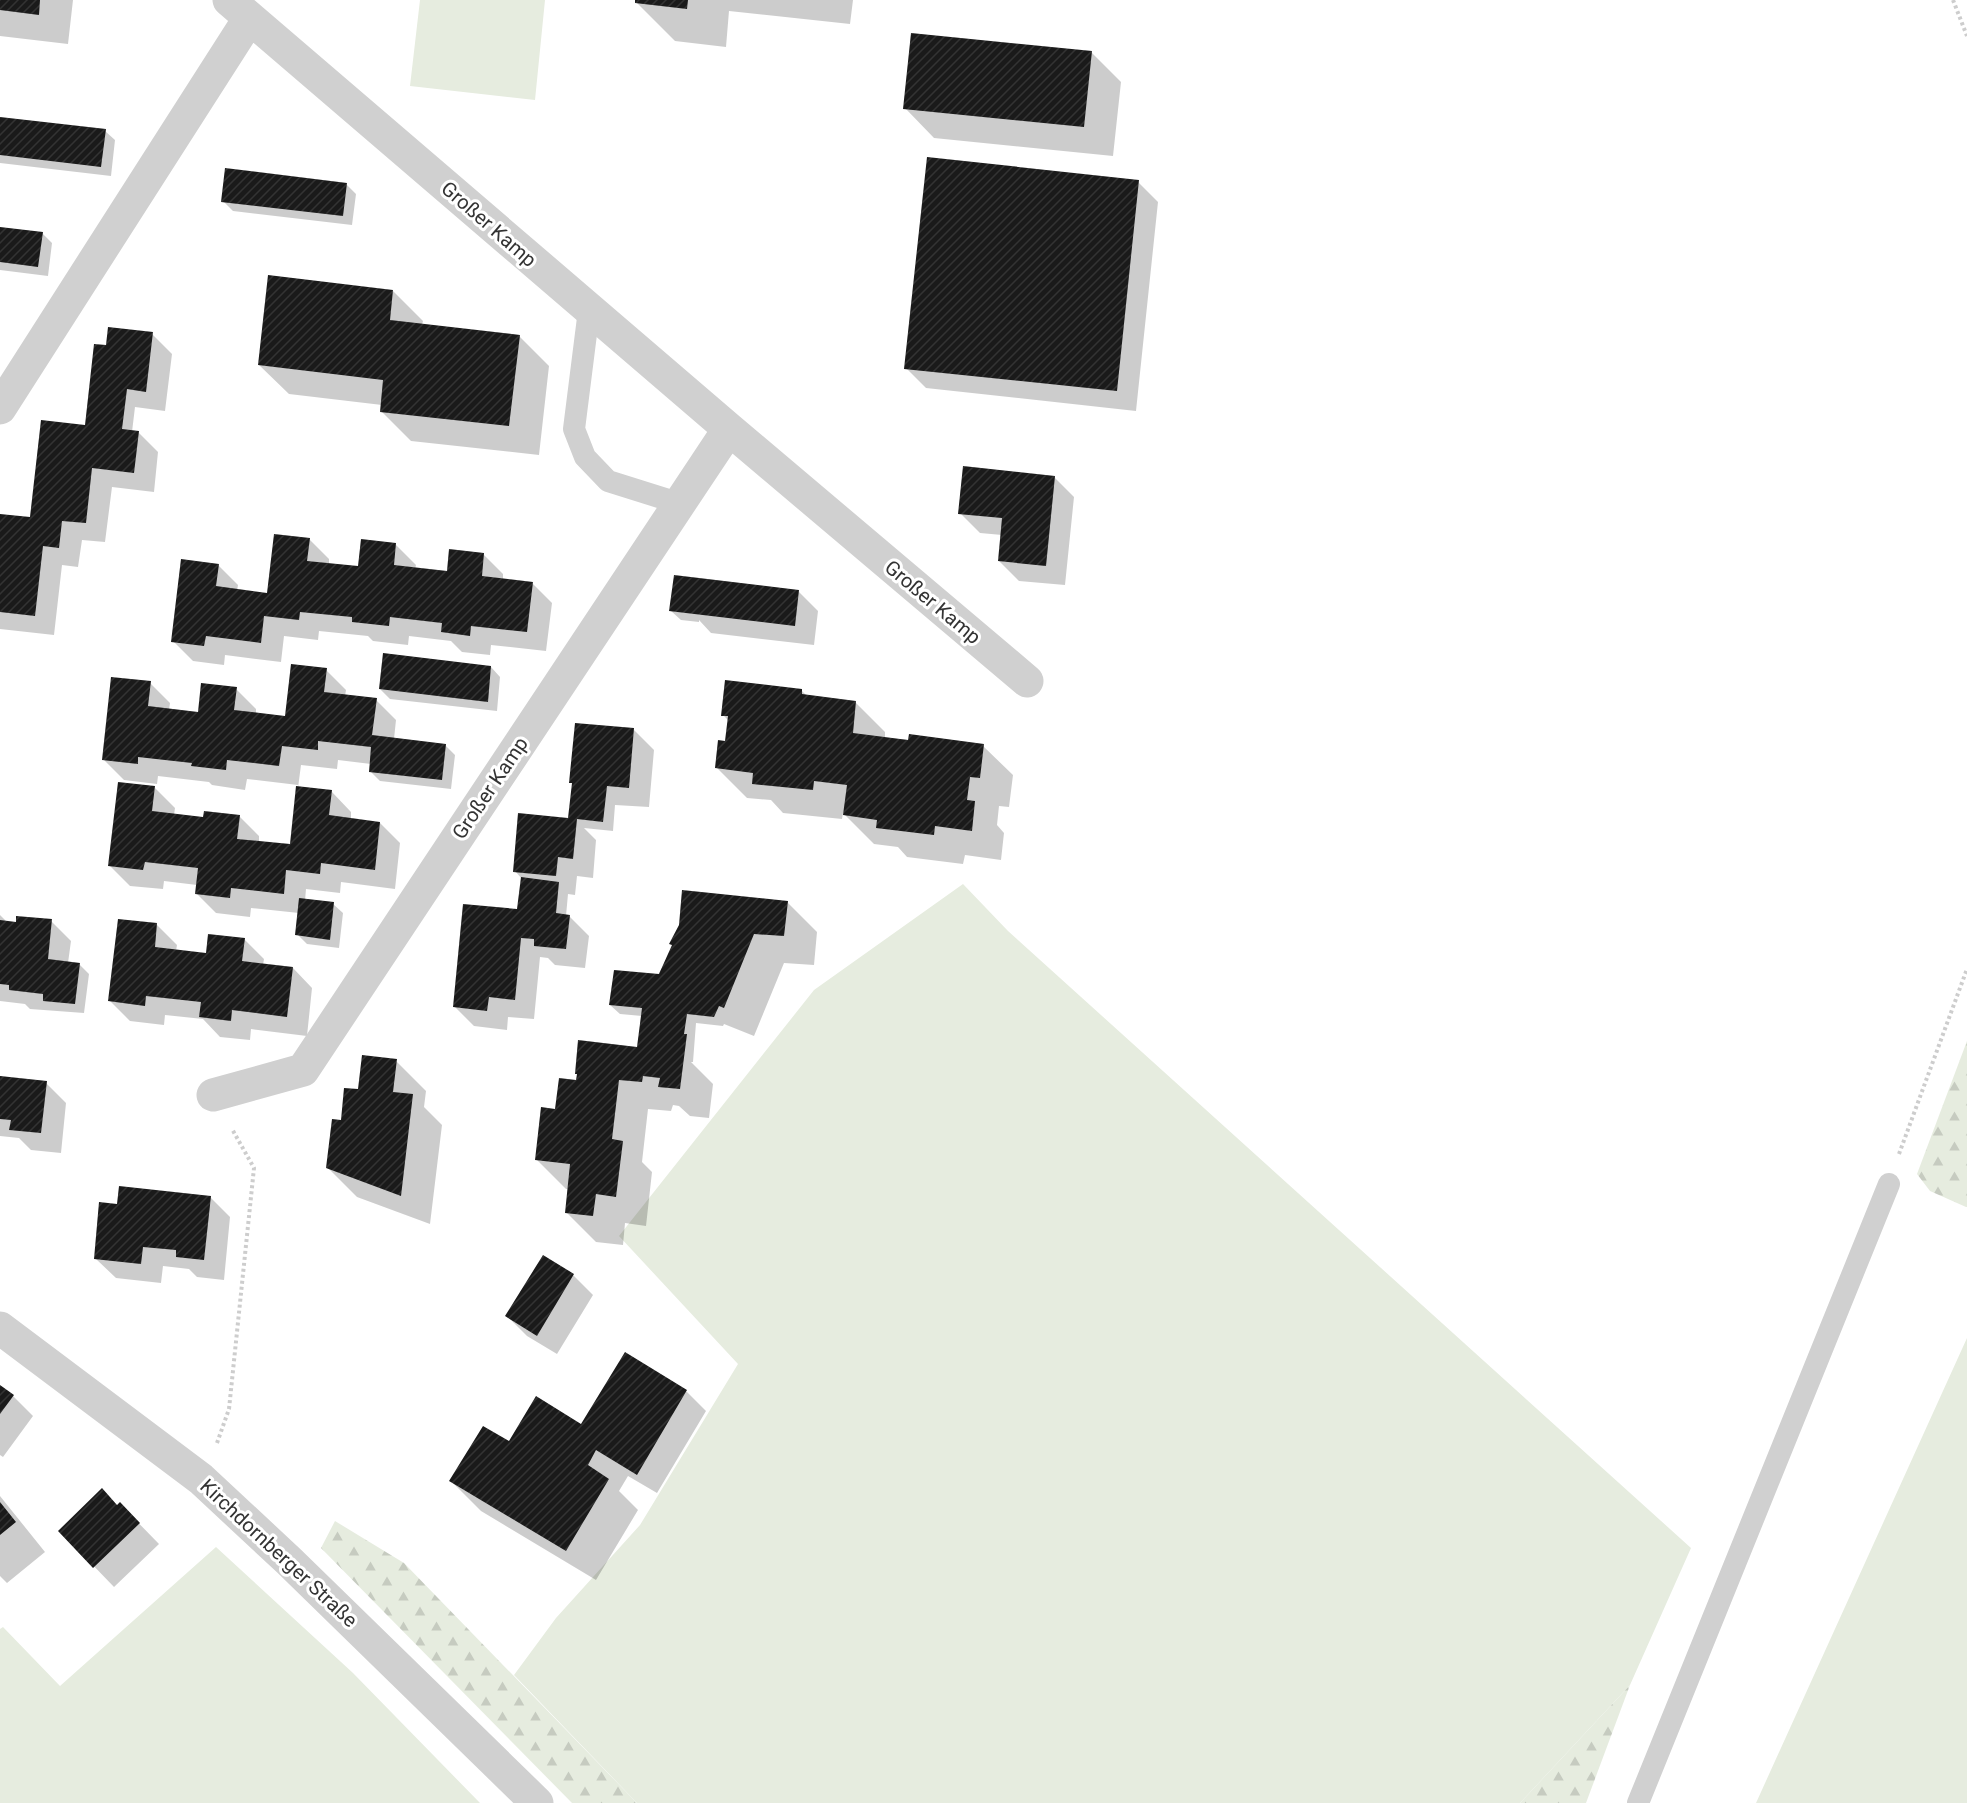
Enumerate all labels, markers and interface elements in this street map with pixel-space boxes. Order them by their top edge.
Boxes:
street label: Großer Kamp [437,176,541,272]
street label: Großer Kamp [880,555,986,649]
street label: Großer Kamp [447,732,533,844]
street label: Kirchdornberger Straße [195,1474,363,1632]

